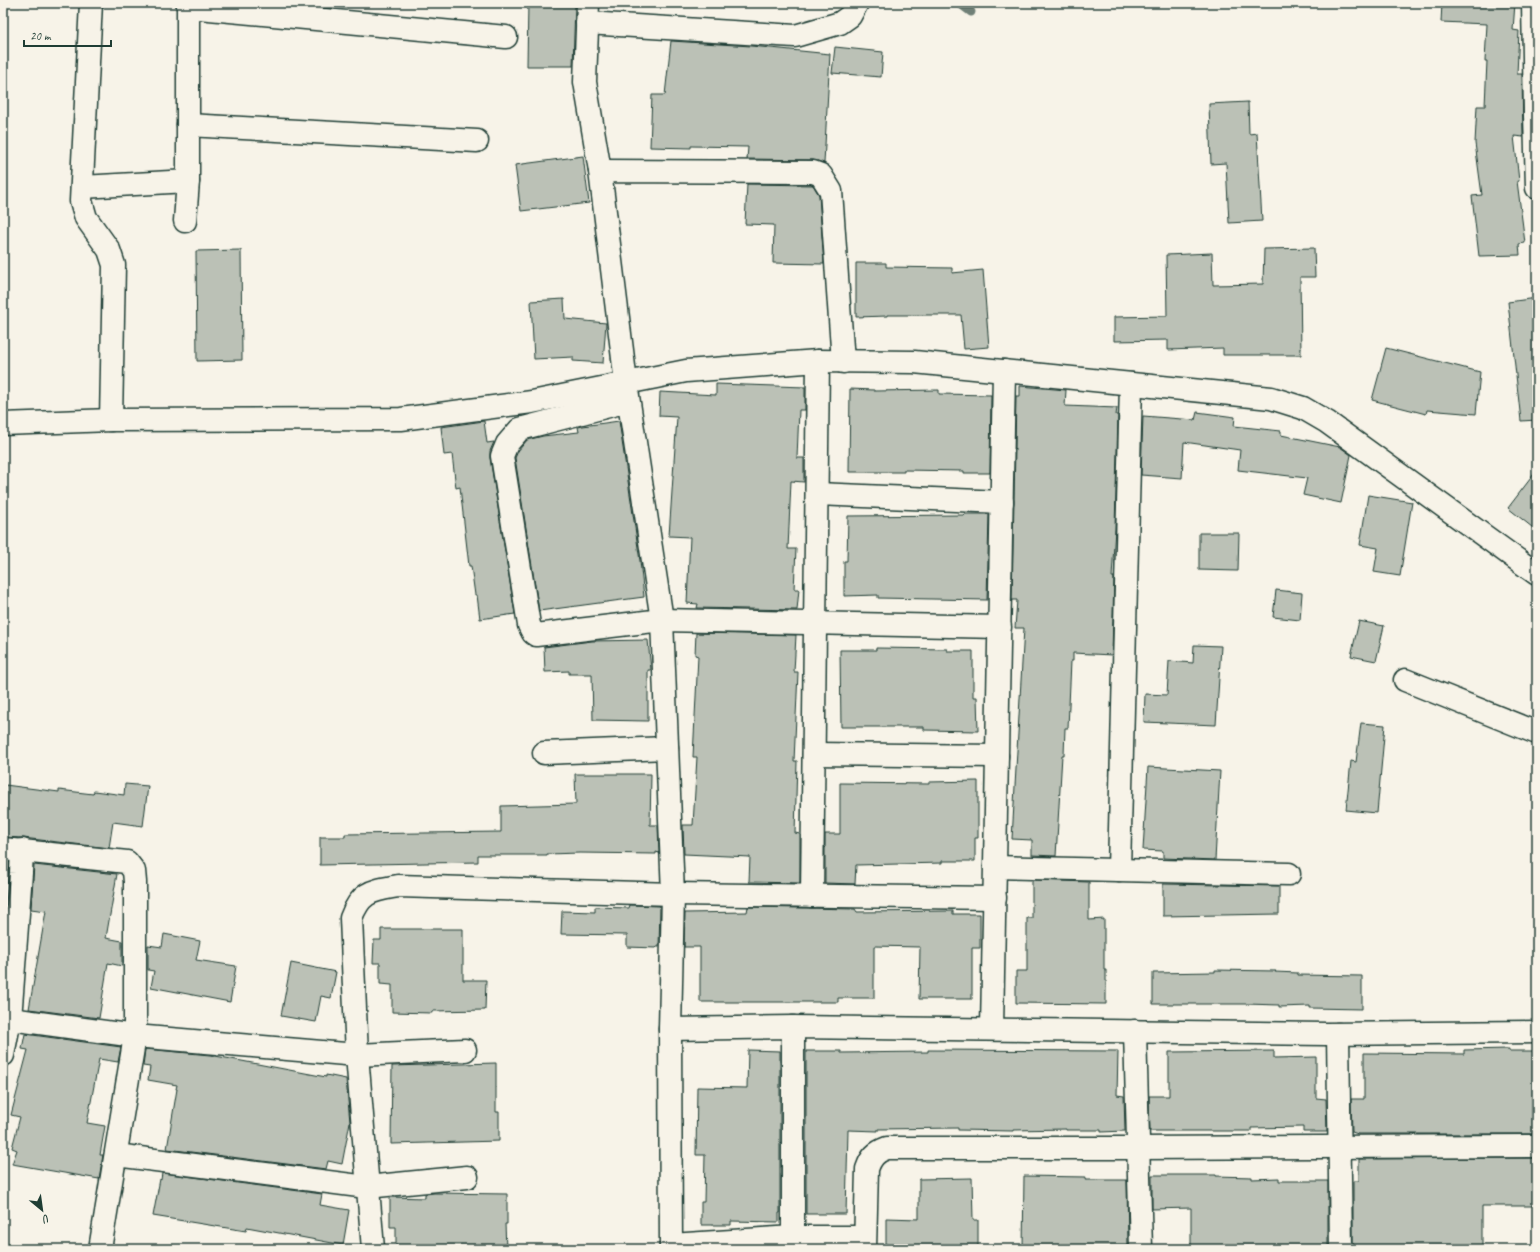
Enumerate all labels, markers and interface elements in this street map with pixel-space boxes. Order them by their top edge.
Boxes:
scale bar [24,22,111,48]
text: 20 m [30,28,52,44]
north arrow [22,1190,62,1230]
text: U [39,1211,53,1227]

